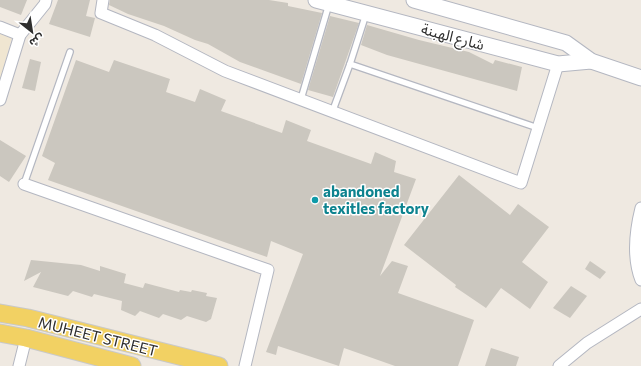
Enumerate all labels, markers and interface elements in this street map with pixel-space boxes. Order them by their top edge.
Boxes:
north arrow [12,12,52,52]
street label: شارع الهبنة [418,19,487,57]
text: ش [27,31,47,50]
place label: abandoned texitles factory [323,182,430,217]
marker: abandoned texitles factory [310,195,320,205]
street label: MUHEET STREET [36,312,160,360]

